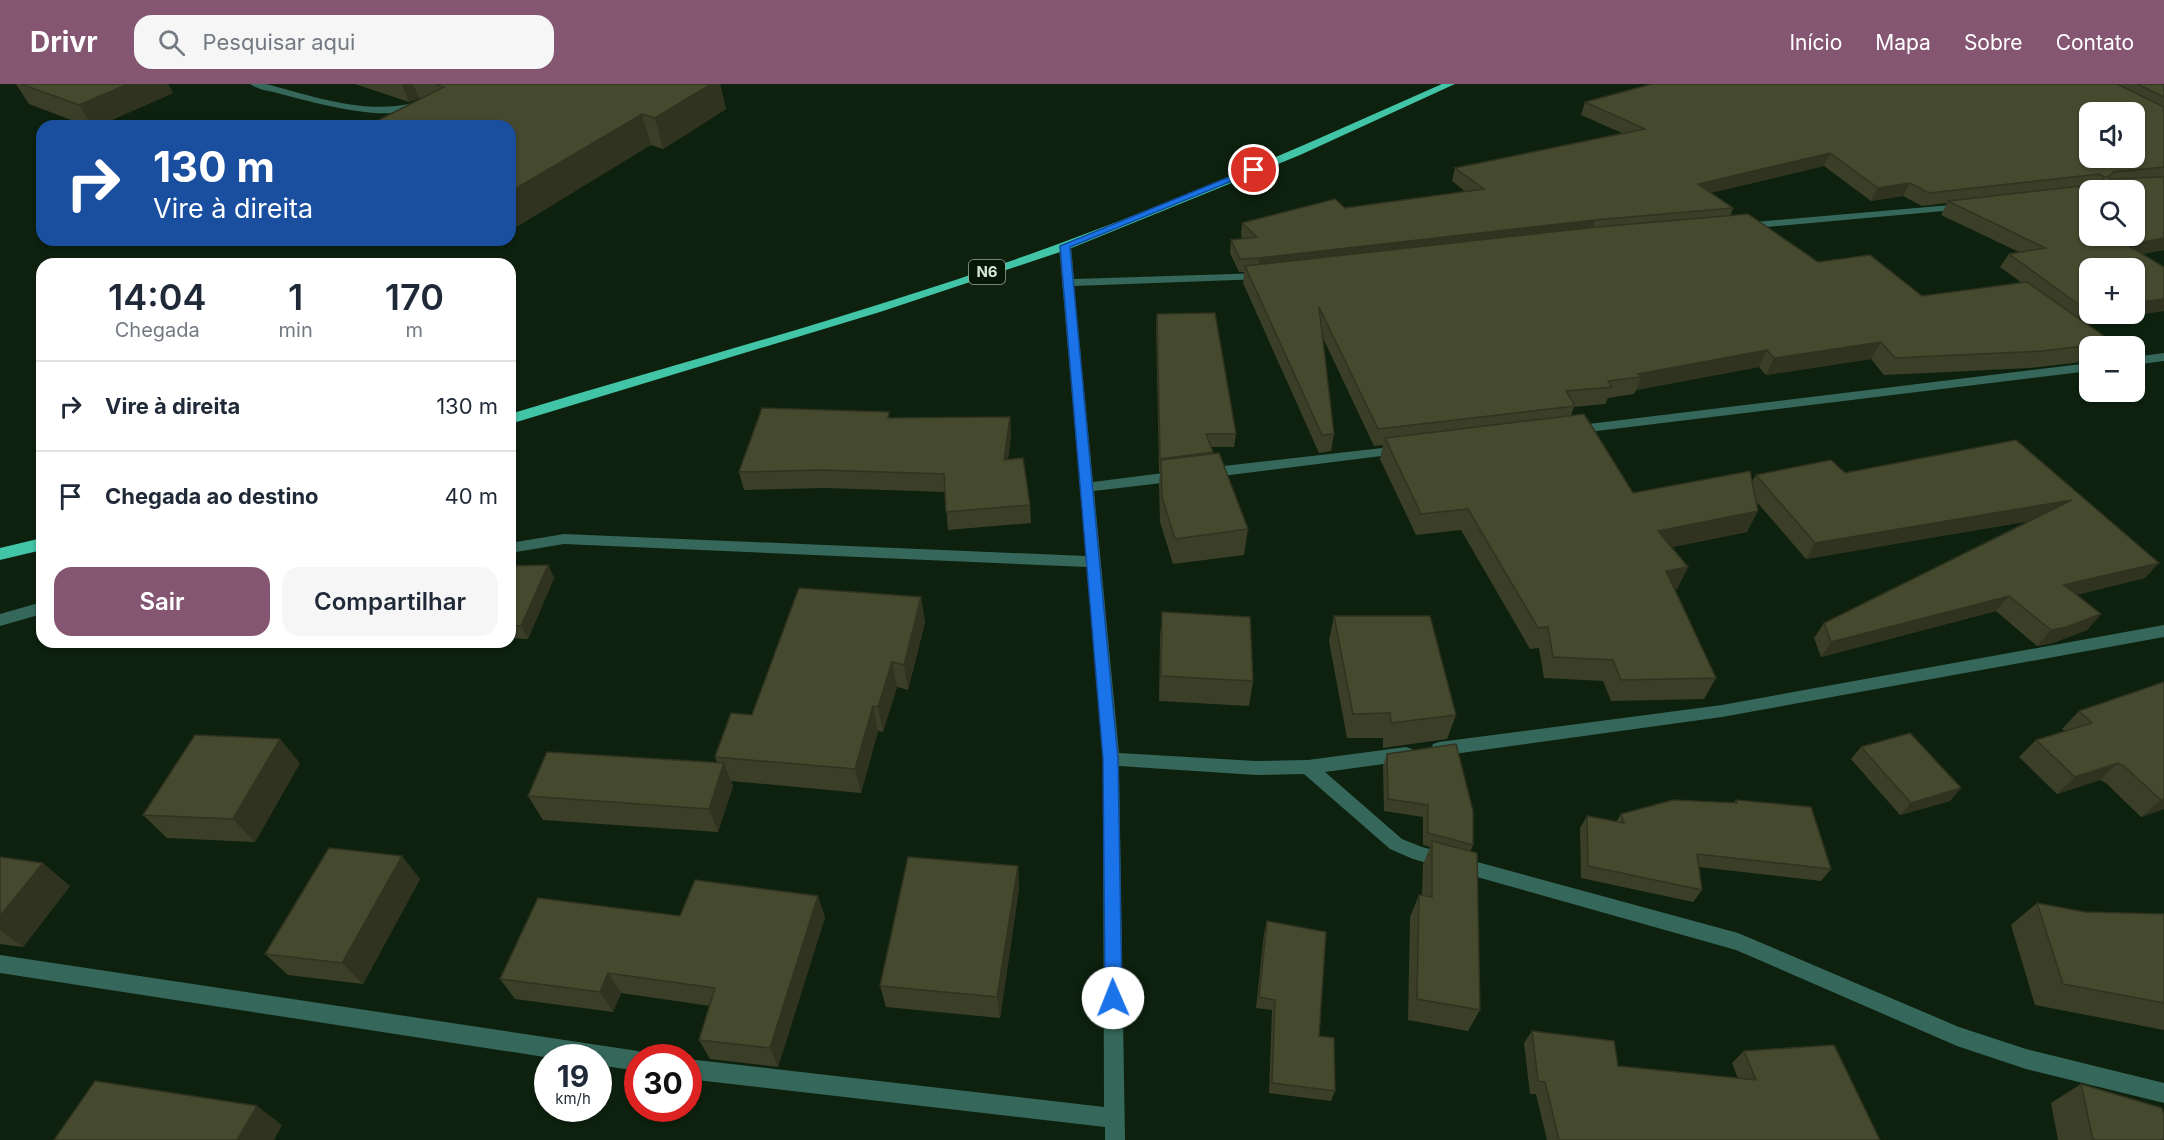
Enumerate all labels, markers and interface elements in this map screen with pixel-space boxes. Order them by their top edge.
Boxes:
search box [134,15,554,69]
text: Drivr [30,25,98,59]
icon: search [155,26,188,59]
text: Pesquisar aqui [203,29,355,55]
text: Início [1789,30,1842,55]
text: Mapa [1875,30,1931,55]
text: Sobre [1964,30,2023,55]
text: Contato [2056,30,2134,55]
map controls [2079,102,2145,402]
button: sound [2079,102,2145,168]
text: 130 m [153,141,275,192]
icon: right [54,144,132,222]
pin [1228,144,1279,195]
icon: arrive [1237,153,1270,186]
button: search [2079,180,2145,246]
text: Vire à direita [153,192,313,225]
button: + [2079,258,2145,324]
road number: N6 [969,260,1005,284]
text: 14:04 [108,275,206,319]
text: 1 [288,275,303,319]
text: 170 [385,275,444,319]
text: Chegada [115,318,200,342]
text: min [279,318,313,342]
text: m [406,318,423,342]
button: − [2079,336,2145,402]
icon: right [54,390,87,423]
text: Vire à direita [105,393,240,419]
text: 130 m [436,393,498,419]
icon: arrive [54,480,87,513]
text: Chegada ao destino [105,483,319,509]
text: 40 m [444,483,498,509]
button: Sair [54,567,270,636]
button: Compartilhar [282,567,498,636]
position arrow [1081,966,1145,1030]
speed limit sign: 30 [624,1044,702,1122]
text: 19 [557,1058,589,1094]
text: km/h [555,1089,591,1108]

